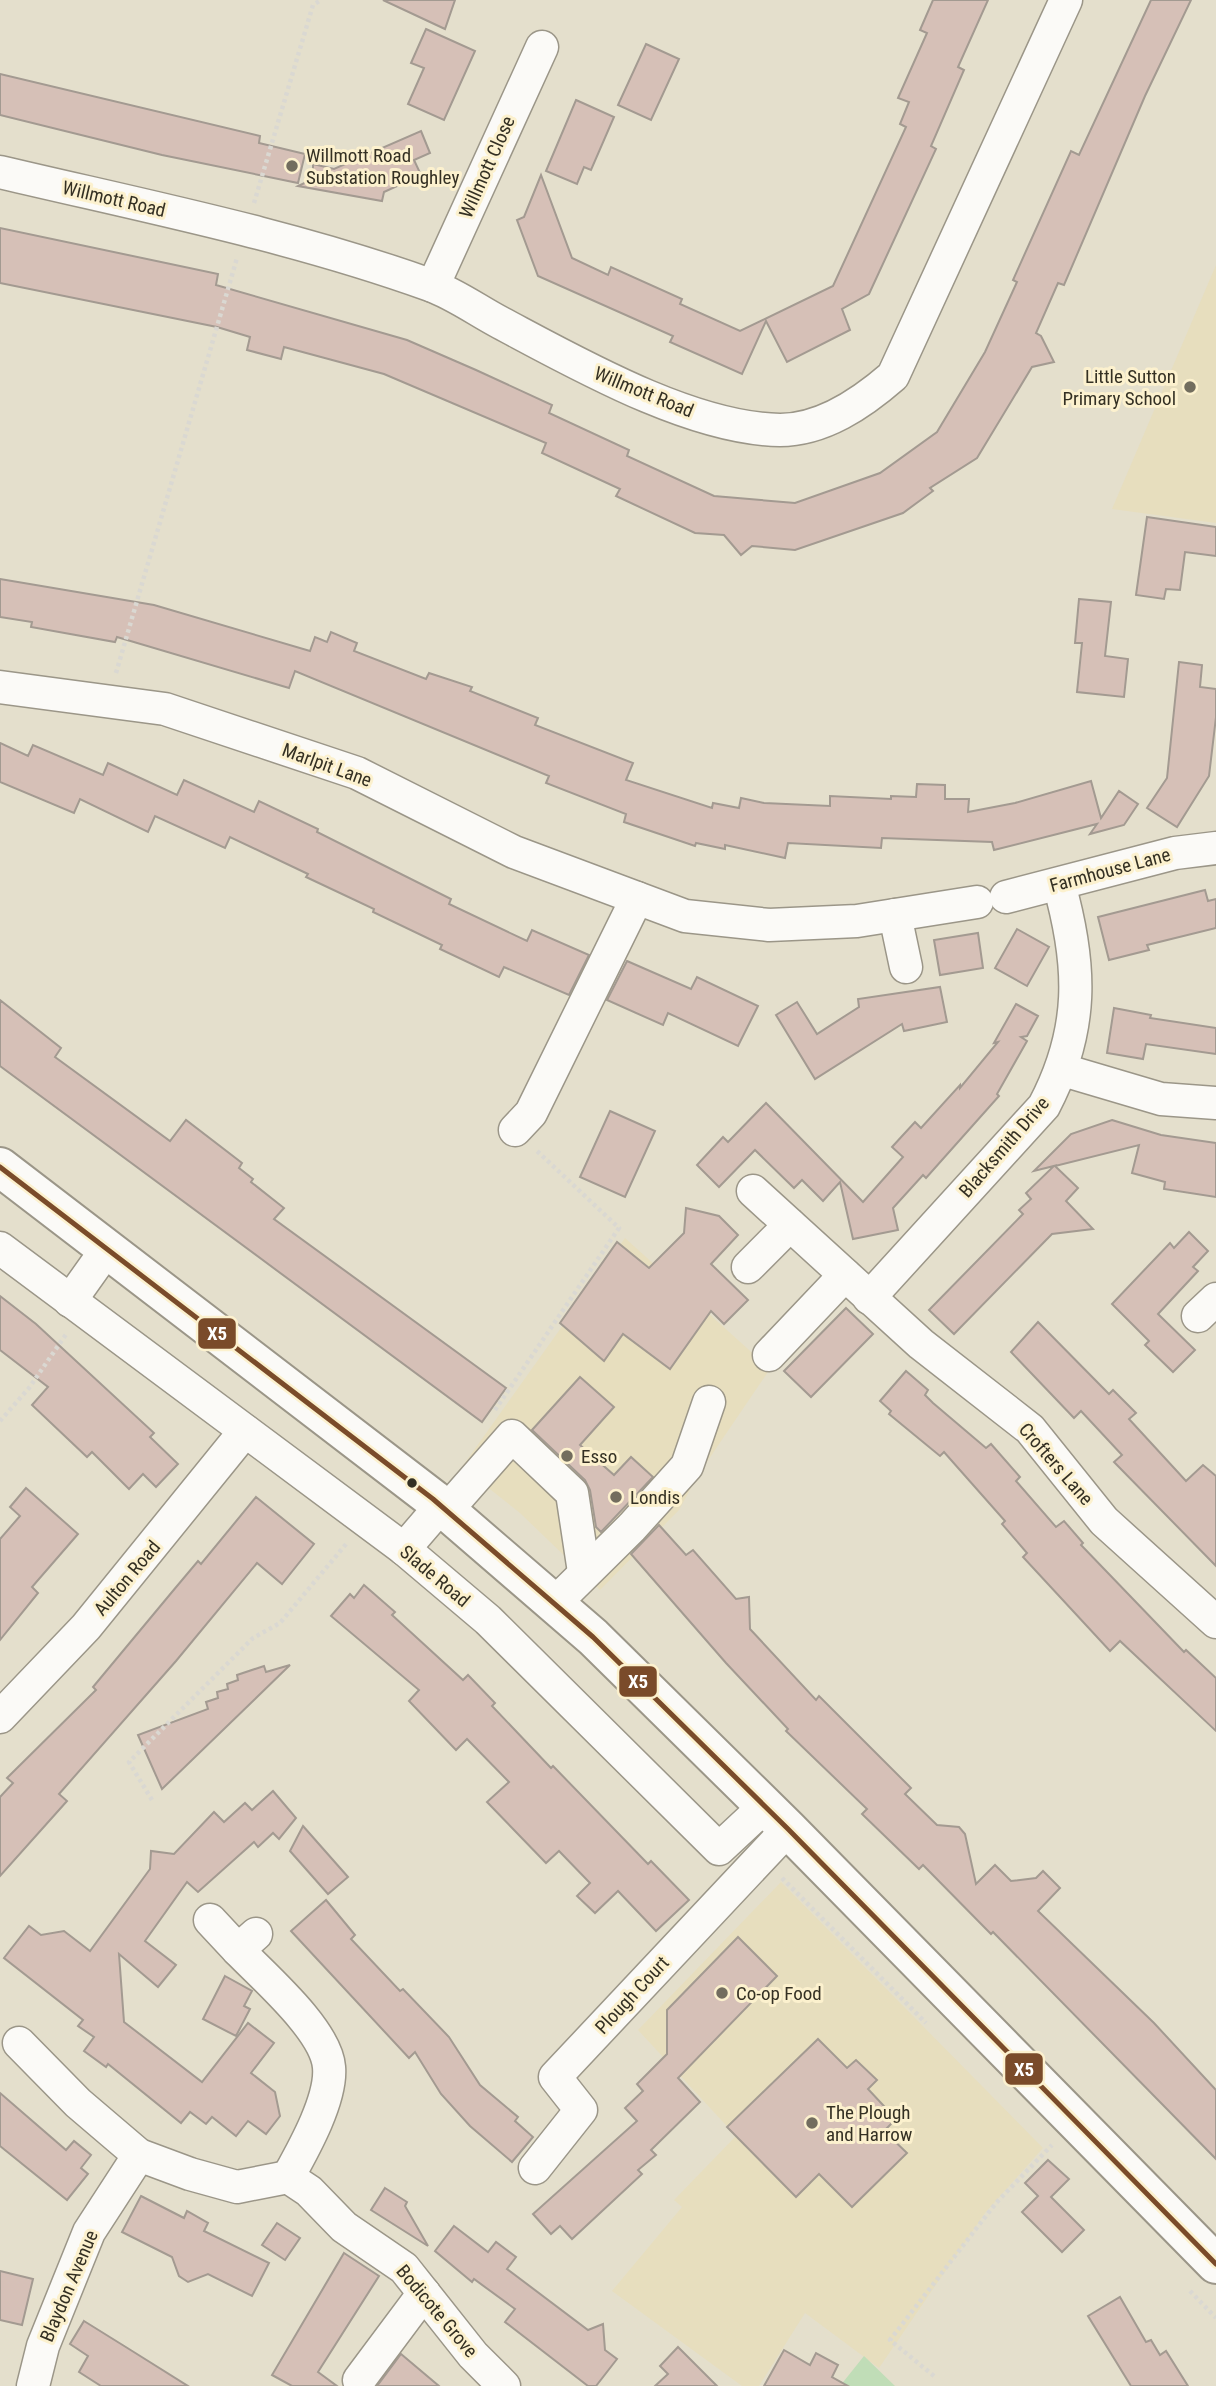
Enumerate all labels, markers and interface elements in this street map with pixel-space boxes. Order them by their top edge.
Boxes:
street label: Willmott Close [454,112,520,222]
place label: Willmott Road Substation Roughley [306,144,459,189]
marker: Willmott Road Substation Roughley [284,158,300,174]
street label: Willmott Road [60,176,168,222]
street label: Willmott Road [591,362,697,422]
place label: Little Sutton Primary School [1062,365,1176,410]
marker: Little Sutton Primary School [1182,379,1198,395]
street label: Marlpit Lane [279,738,375,792]
street label: Farmhouse Lane [1047,843,1173,897]
street label: Blacksmith Drive [954,1092,1054,1202]
line badge: X5 [197,1317,237,1350]
text: X5 [207,1322,227,1345]
street label: Crofters Lane [1014,1418,1098,1510]
place label: Esso [581,1445,617,1468]
marker: Esso [559,1448,575,1464]
unlabelled marker [405,1476,419,1490]
place label: Londis [630,1486,680,1509]
marker: Londis [608,1489,624,1505]
street label: Aulton Road [89,1536,165,1620]
street label: Slade Road [395,1540,475,1612]
line badge: X5 [618,1665,658,1698]
text: X5 [628,1670,648,1693]
street label: Plough Court [590,1951,674,2039]
place label: Co-op Food [736,1982,822,2005]
marker: Co-op Food [714,1985,730,2001]
line badge: X5 [1004,2052,1044,2086]
text: X5 [1014,2058,1034,2081]
place label: The Plough and Harrow [826,2101,912,2146]
marker: The Plough and Harrow [804,2115,820,2131]
street label: Blaydon Avenue [35,2227,103,2345]
street label: Bodicote Grove [392,2260,483,2362]

